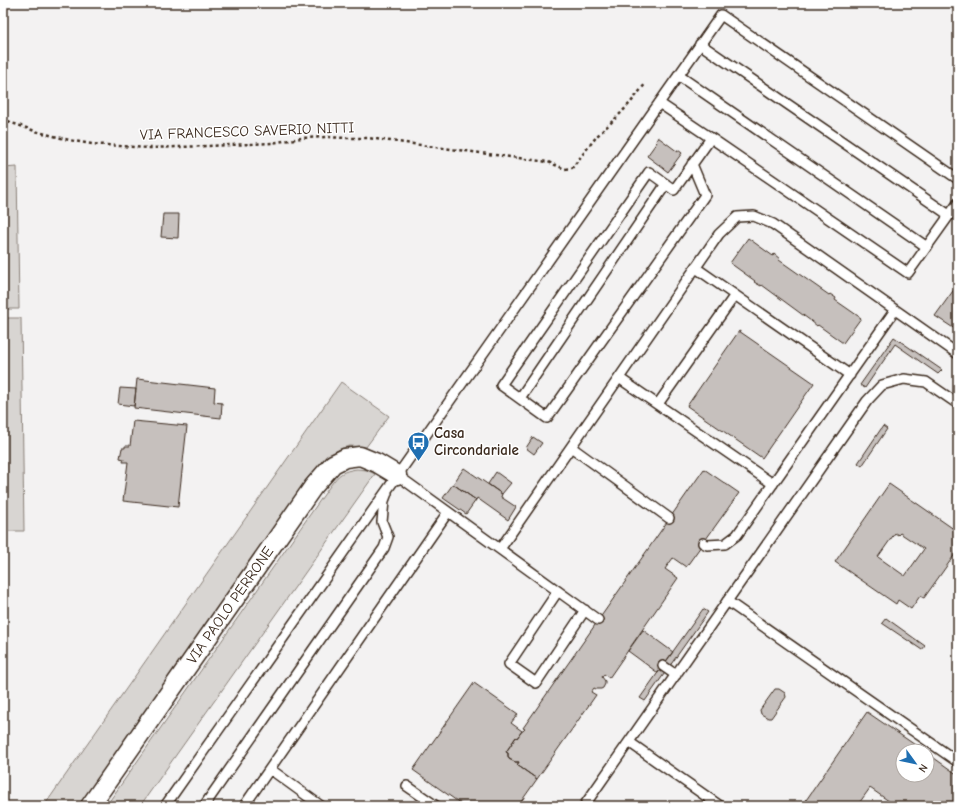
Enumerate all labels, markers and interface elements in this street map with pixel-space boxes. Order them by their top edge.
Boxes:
street label: VIA FRANCESCO SAVERIO NITTI [140,118,355,144]
place label: Casa Circondariale [434,424,519,459]
bus stop icon: Casa Circondariale [406,429,432,462]
street label: VIA PAOLO PERRONE [183,543,277,667]
north arrow [895,743,935,783]
text: N [916,762,930,775]

